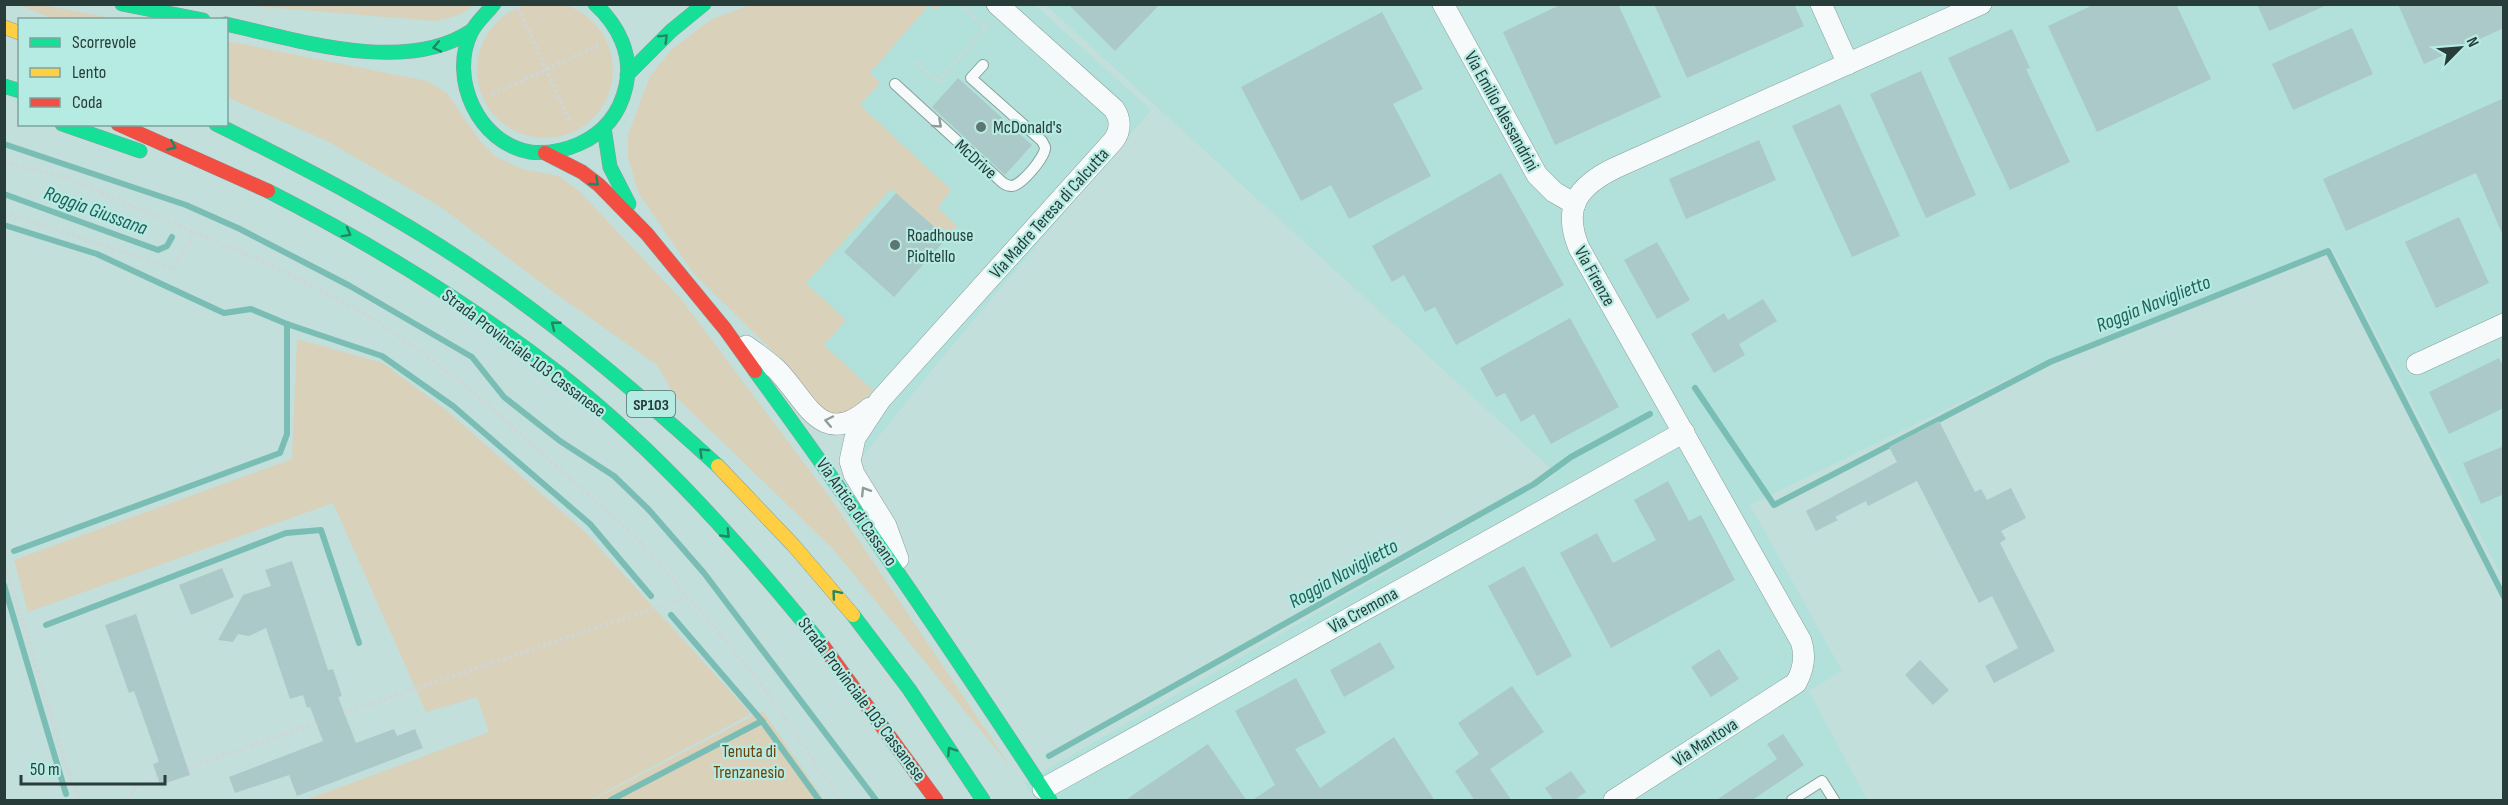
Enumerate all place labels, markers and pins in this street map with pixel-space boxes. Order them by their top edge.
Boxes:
place label: McDonald's [993,117,1062,138]
marker: McDonald's [974,120,988,134]
place label: Roadhouse Pioltello [907,225,973,267]
marker: Roadhouse Pioltello [888,238,902,252]

